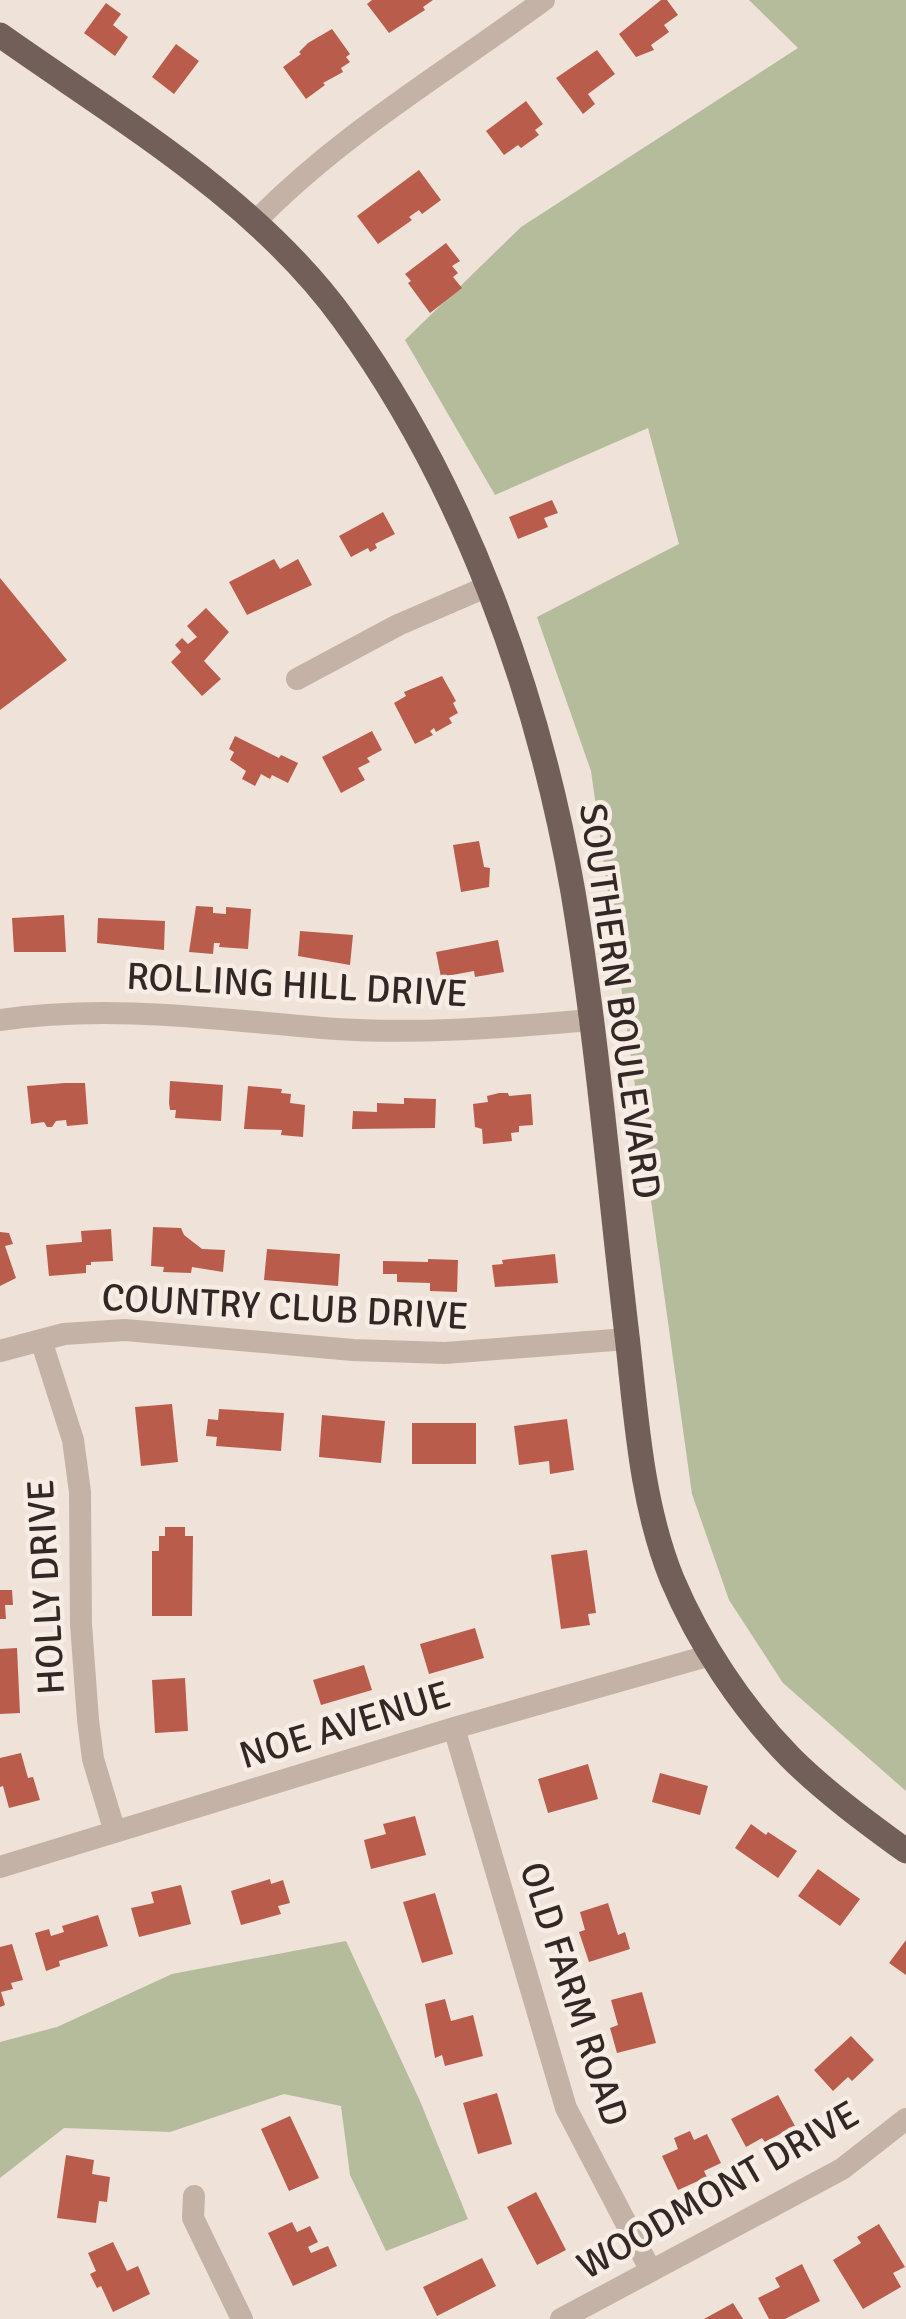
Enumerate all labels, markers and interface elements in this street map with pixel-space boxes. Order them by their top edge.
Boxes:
street label: SOUTHERN BOULEVARD [569,800,671,1202]
street label: ROLLING HILL DRIVE [125,953,469,1017]
street label: COUNTRY CLUB DRIVE [100,1274,470,1340]
street label: HOLLY DRIVE [17,1478,75,1696]
street label: NOE AVENUE [234,1671,456,1779]
street label: OLD FARM ROAD [509,1856,639,2132]
street label: WOODMONT DRIVE [569,2090,867,2290]

